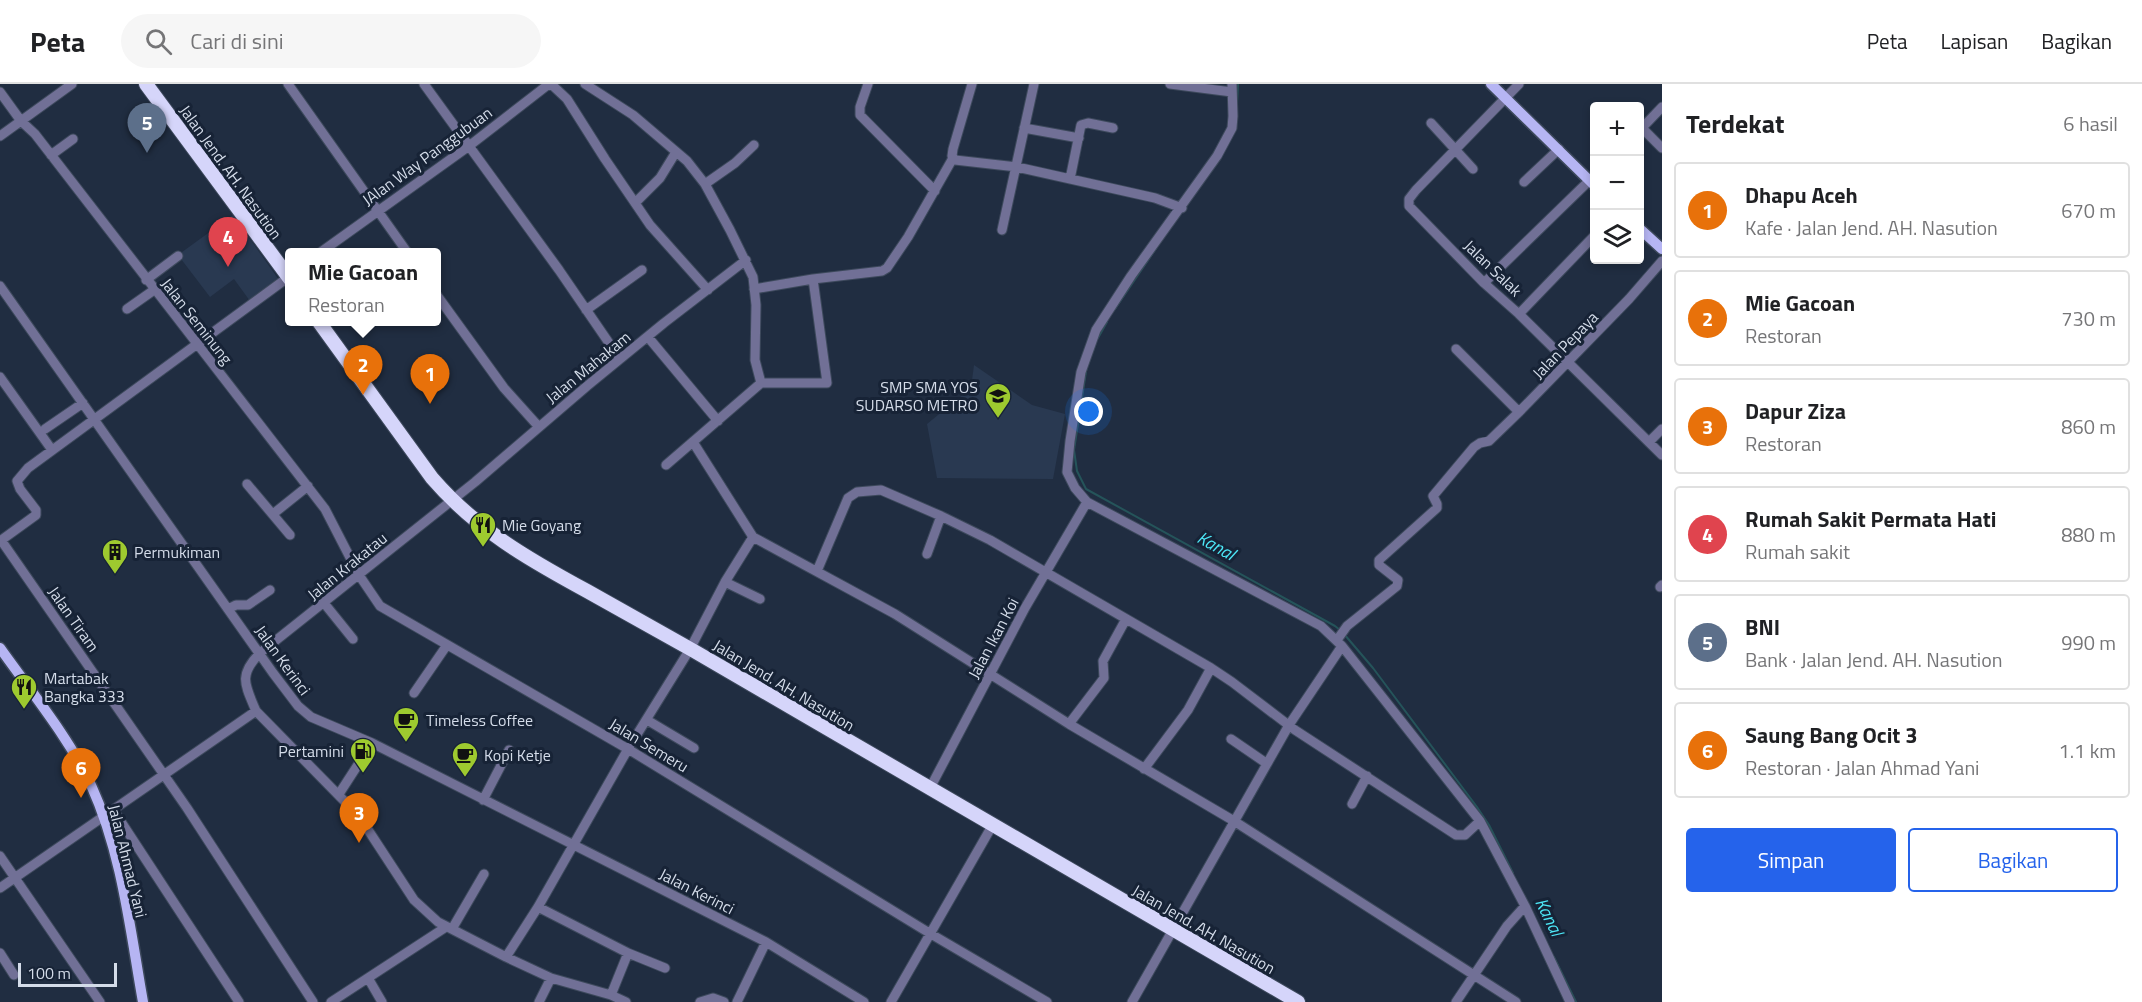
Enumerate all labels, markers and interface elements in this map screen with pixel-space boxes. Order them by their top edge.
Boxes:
search box [121,14,541,68]
text: Peta [30,20,85,63]
text: Cari di sini [190,24,284,58]
icon: search [142,25,175,58]
text: Peta [1867,25,1908,57]
text: Lapisan [1941,25,2008,57]
text: Bagikan [2041,25,2112,57]
street label: Jalan Jend. AH. Nasution [174,100,288,244]
street label: JAlan Way Panggubuan [357,101,497,211]
map controls [1590,102,1644,264]
button: + [1590,102,1644,156]
pin: 5 [128,104,166,153]
text: Terdekat [1686,104,1785,143]
text: 6 hasil [2063,108,2118,139]
button: − [1590,156,1644,210]
text: Dhapu Aceh [1745,178,1858,212]
text: 1 [1702,195,1713,226]
text: 670 m [2061,195,2116,226]
button: layers [1590,210,1644,264]
text: Kafe · Jalan Jend. AH. Nasution [1745,212,1998,243]
pin: 4 [208,218,248,267]
street label: Jalan Salak [1459,234,1528,302]
popup [285,248,441,326]
text: Mie Gacoan [308,255,418,289]
street label: Jalan Seminung [156,273,238,369]
text: Mie Gacoan [1745,286,1855,320]
text: Restoran [308,289,385,320]
text: 2 [1702,303,1713,334]
text: 730 m [2061,303,2116,334]
street label: Jalan Pepaya [1527,306,1603,384]
text: Restoran [1745,320,1822,351]
street label: Jalan Mahakam [540,325,636,409]
pin: 2 [344,346,382,395]
pin: 1 [410,354,450,404]
place label: SMP SMA YOS SUDARSO METRO [856,375,978,417]
school or university icon: SMP SMA YOS SUDARSO METRO [983,381,1013,419]
text: Dapur Ziza [1745,394,1846,428]
your location [1074,397,1103,426]
text: 3 [1702,411,1713,442]
text: 860 m [2061,411,2116,442]
text: Restoran [1745,428,1822,459]
text: Rumah Sakit Permata Hati [1745,502,1997,536]
restaurant icon: Mie Goyang [468,510,498,548]
place label: Mie Goyang [502,513,581,537]
text: 4 [1702,519,1713,550]
text: 880 m [2061,519,2116,550]
water label: Kanal [1192,524,1242,568]
street label: Jalan Krakatau [302,526,392,606]
text: Rumah sakit [1745,536,1850,567]
building icon: Permukiman [100,537,130,575]
place label: Permukiman [134,540,220,564]
street label: Jalan Tiram [43,581,105,657]
street label: Jalan Ikan Koi [962,593,1024,683]
text: BNI [1745,610,1780,644]
street label: Jalan Kerinci [249,620,317,700]
text: 5 [1702,627,1713,658]
text: 990 m [2061,627,2116,658]
street label: Jalan Jend. AH. Nasution [709,633,859,737]
text: Bank · Jalan Jend. AH. Nasution [1745,644,2003,675]
place label: Martabak Bangka 333 [44,666,125,708]
restaurant icon: Martabak Bangka 333 [9,672,39,710]
cafe icon: Timeless Coffee [391,705,421,743]
place label: Timeless Coffee [426,708,533,732]
street label: Jalan Semeru [605,712,693,778]
text: Saung Bang Ocit 3 [1745,718,1918,752]
text: 6 [1702,735,1713,766]
text: 1.1 km [2059,735,2116,766]
fuel station icon: Pertamini [348,736,378,774]
place label: Pertamini [278,739,344,763]
cafe icon: Kopi Ketje [450,740,480,778]
place label: Kopi Ketje [484,743,551,767]
pin: 6 [62,748,100,798]
text: Restoran · Jalan Ahmad Yani [1745,752,1980,783]
pin: 3 [340,794,378,843]
street label: Jalan Ahmad Yani [102,802,154,920]
button: Simpan [1686,828,1896,892]
button: Bagikan [1908,828,2118,892]
street label: Jalan Kerinci [655,862,739,920]
street label: Jalan Jend. AH. Nasution [1128,878,1280,980]
water label: Kanal [1529,893,1571,943]
scale bar [18,960,117,988]
text: 100 m [27,961,71,985]

